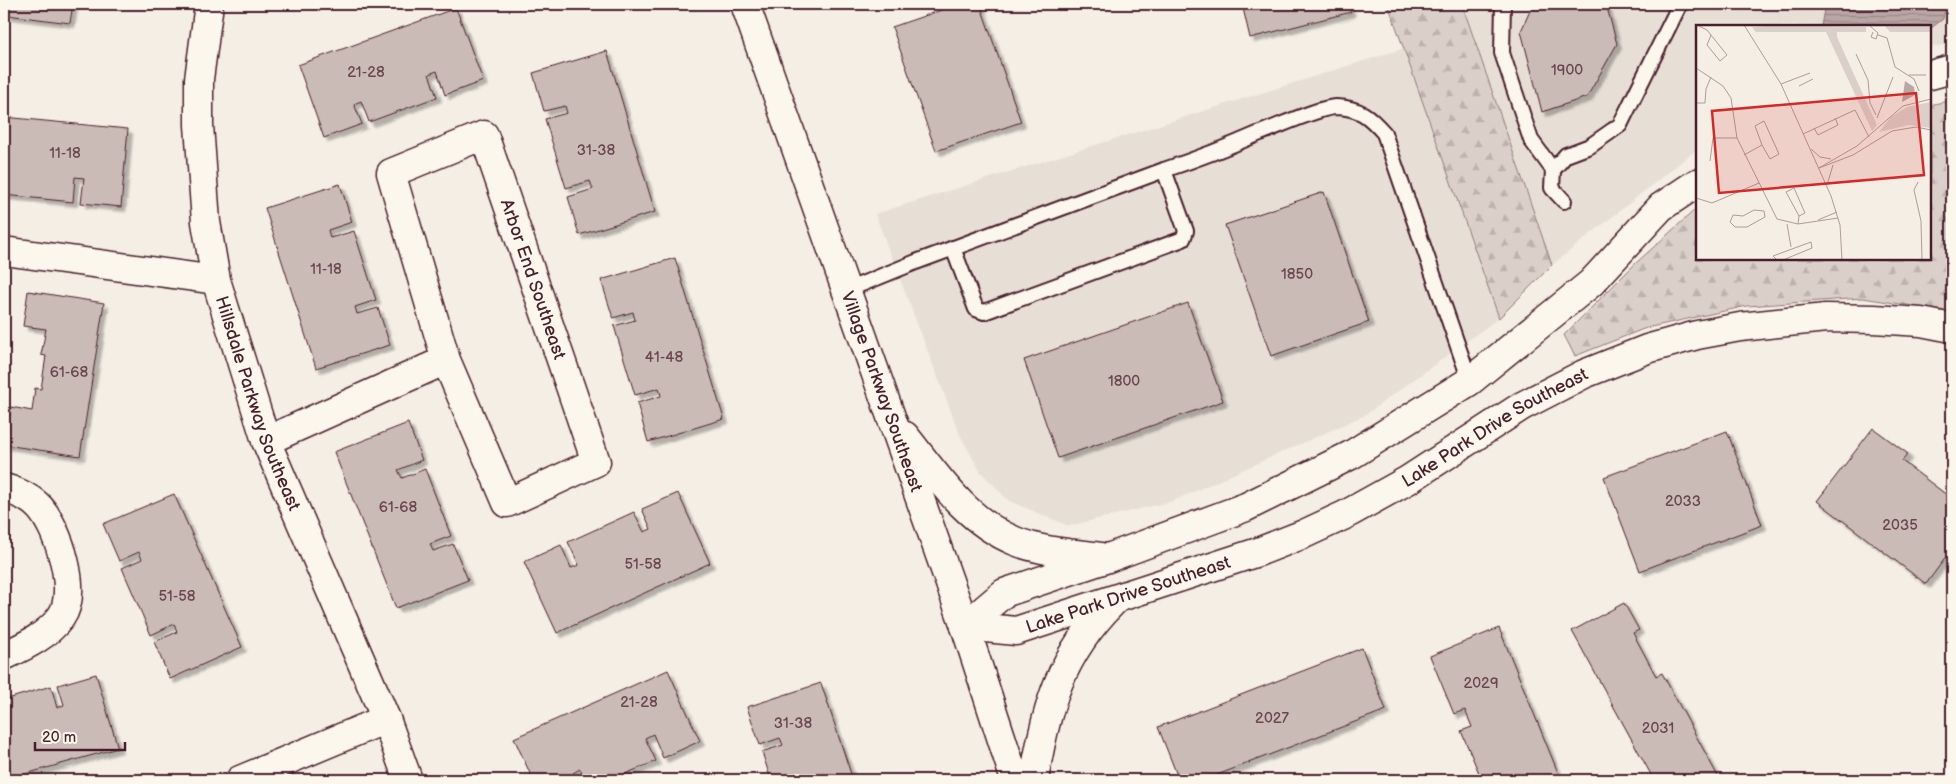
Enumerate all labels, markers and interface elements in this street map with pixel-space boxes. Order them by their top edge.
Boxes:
inset map [1696,25,1931,260]
house number: 1900 [1551,61,1583,80]
house number: 21-28 [347,63,385,82]
house number: 31-38 [577,141,615,160]
house number: 11-18 [49,144,81,163]
street label: Arbor End Southeast [496,196,571,362]
house number: 11-18 [310,260,342,279]
house number: 1850 [1281,265,1313,284]
street label: Village Parkway Southeast [837,288,927,495]
street label: Hillsdale Parkway Southeast [211,293,305,514]
house number: 41-48 [645,348,683,367]
house number: 61-68 [50,363,88,382]
street label: Lake Park Drive Southeast [1398,363,1592,492]
house number: 1800 [1108,372,1140,391]
house number: 2033 [1665,492,1701,511]
house number: 61-68 [379,498,417,517]
house number: 2035 [1882,516,1918,535]
street label: Lake Park Drive Southeast [1023,551,1233,638]
house number: 51-58 [624,555,662,574]
house number: 51-58 [158,587,196,606]
house number: 2029 [1463,674,1499,693]
house number: 21-28 [620,693,658,712]
house number: 2027 [1255,709,1290,728]
house number: 31-38 [774,714,812,733]
scale bar [35,719,125,751]
house number: 2031 [1642,719,1674,738]
text: 20 m [42,728,76,747]

